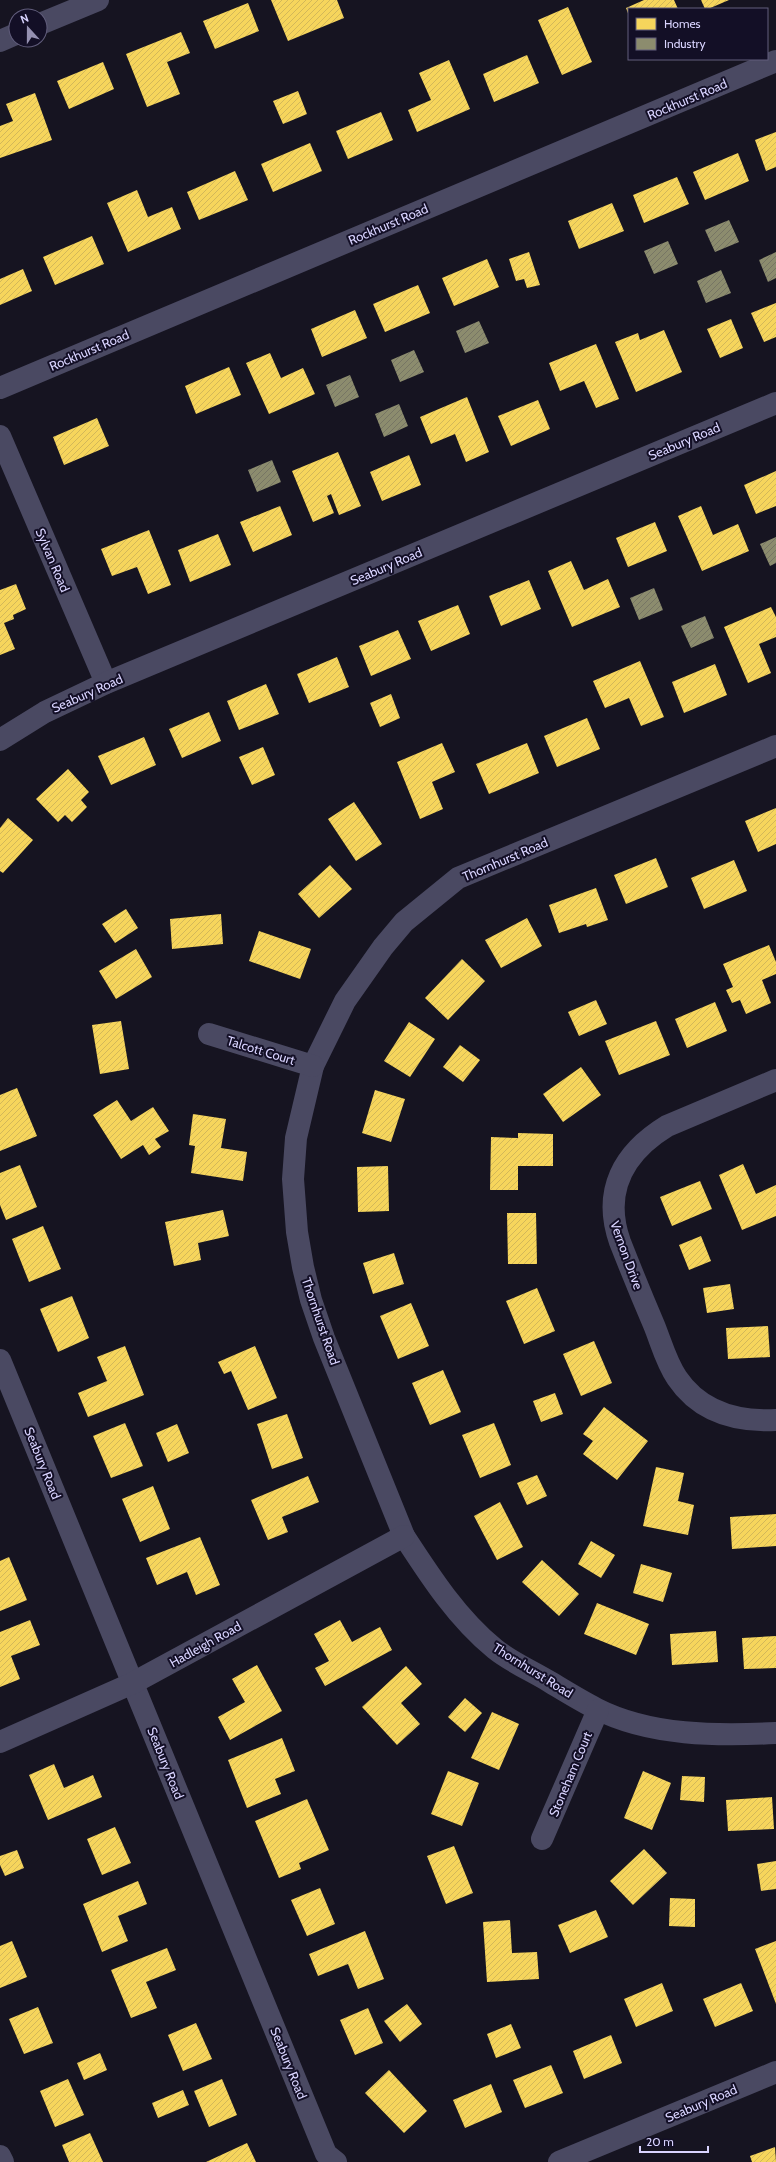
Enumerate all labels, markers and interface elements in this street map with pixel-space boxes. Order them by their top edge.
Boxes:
north arrow [8,8,48,48]
legend [628,8,768,60]
text: N [18,11,31,27]
text: Homes [664,16,701,31]
text: Industry [664,36,705,51]
street label: Rockhurst Road [645,75,729,123]
street label: Rockhurst Road [346,200,430,248]
street label: Rockhurst Road [47,326,131,374]
street label: Seabury Road [646,419,722,463]
street label: Sylvan Road [32,526,74,594]
street label: Seabury Road [348,544,424,588]
street label: Seabury Road [49,670,125,716]
street label: Thornhurst Road [460,834,550,884]
street label: Talcott Court [225,1032,298,1068]
street label: Vernon Drive [607,1219,647,1292]
street label: Thornhurst Road [299,1275,343,1367]
street label: Seabury Road [21,1425,65,1501]
street label: Hadleigh Road [166,1618,244,1670]
street label: Thornhurst Road [490,1639,576,1701]
street label: Seabury Road [144,1725,188,1801]
street label: Stoneham Court [545,1729,595,1819]
street label: Seabury Road [267,2025,311,2101]
street label: Seabury Road [663,2081,739,2125]
scale bar [640,2128,708,2154]
text: 20 m [646,2134,674,2149]

